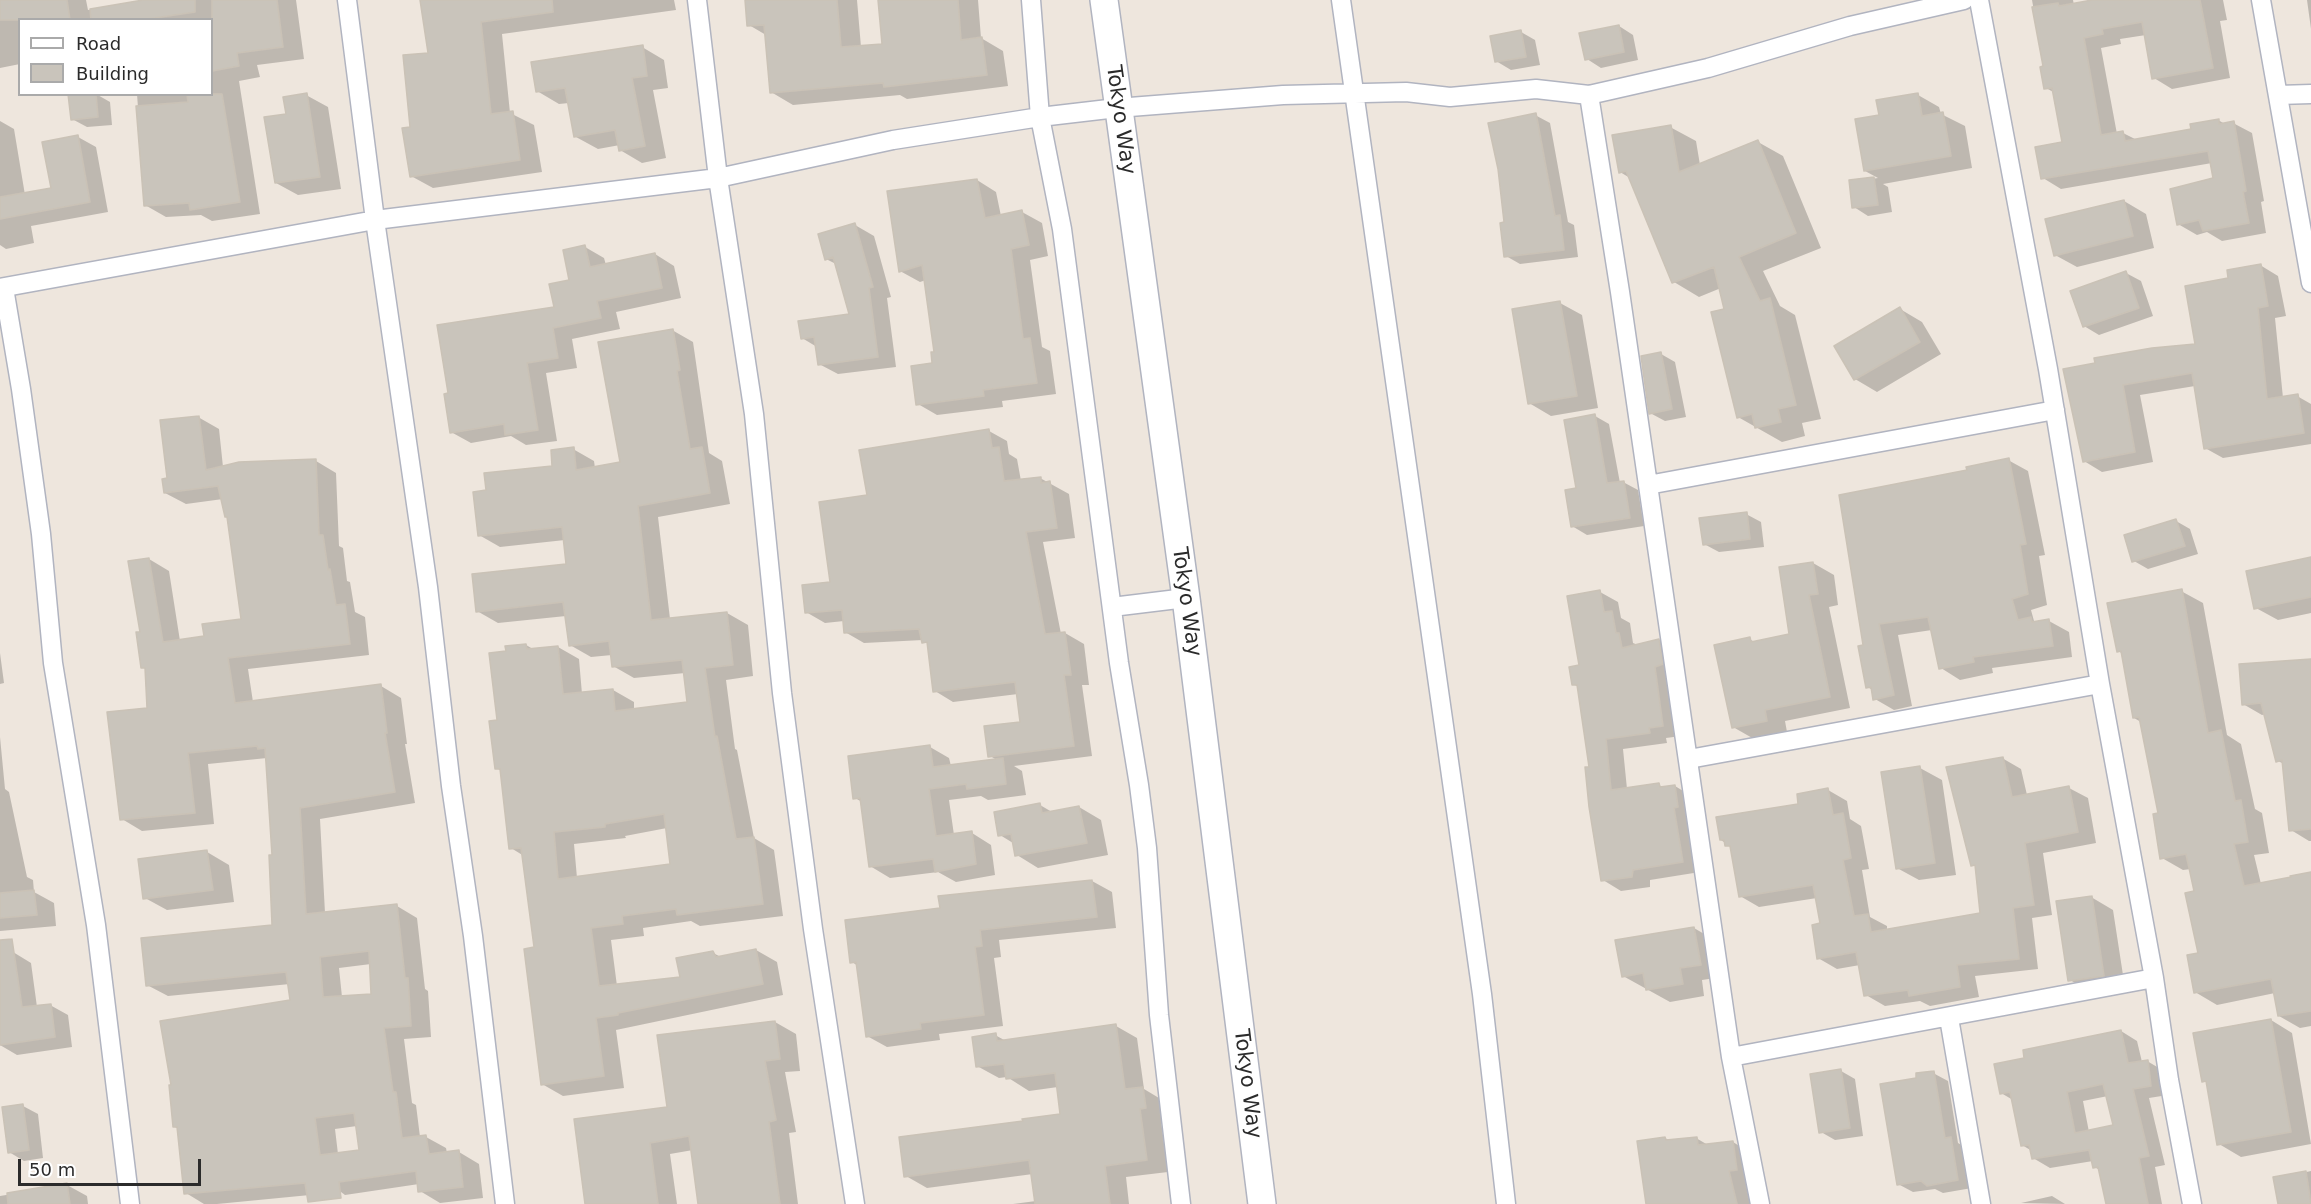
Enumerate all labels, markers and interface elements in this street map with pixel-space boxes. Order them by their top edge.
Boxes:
legend [18,18,213,96]
text: Road [76,33,121,54]
text: Building [76,63,149,84]
street label: Tokyo Way [1100,64,1140,176]
street label: Tokyo Way [1166,546,1206,658]
street label: Tokyo Way [1228,1028,1266,1140]
scale bar [21,1147,204,1185]
text: 50 m [29,1159,75,1180]

